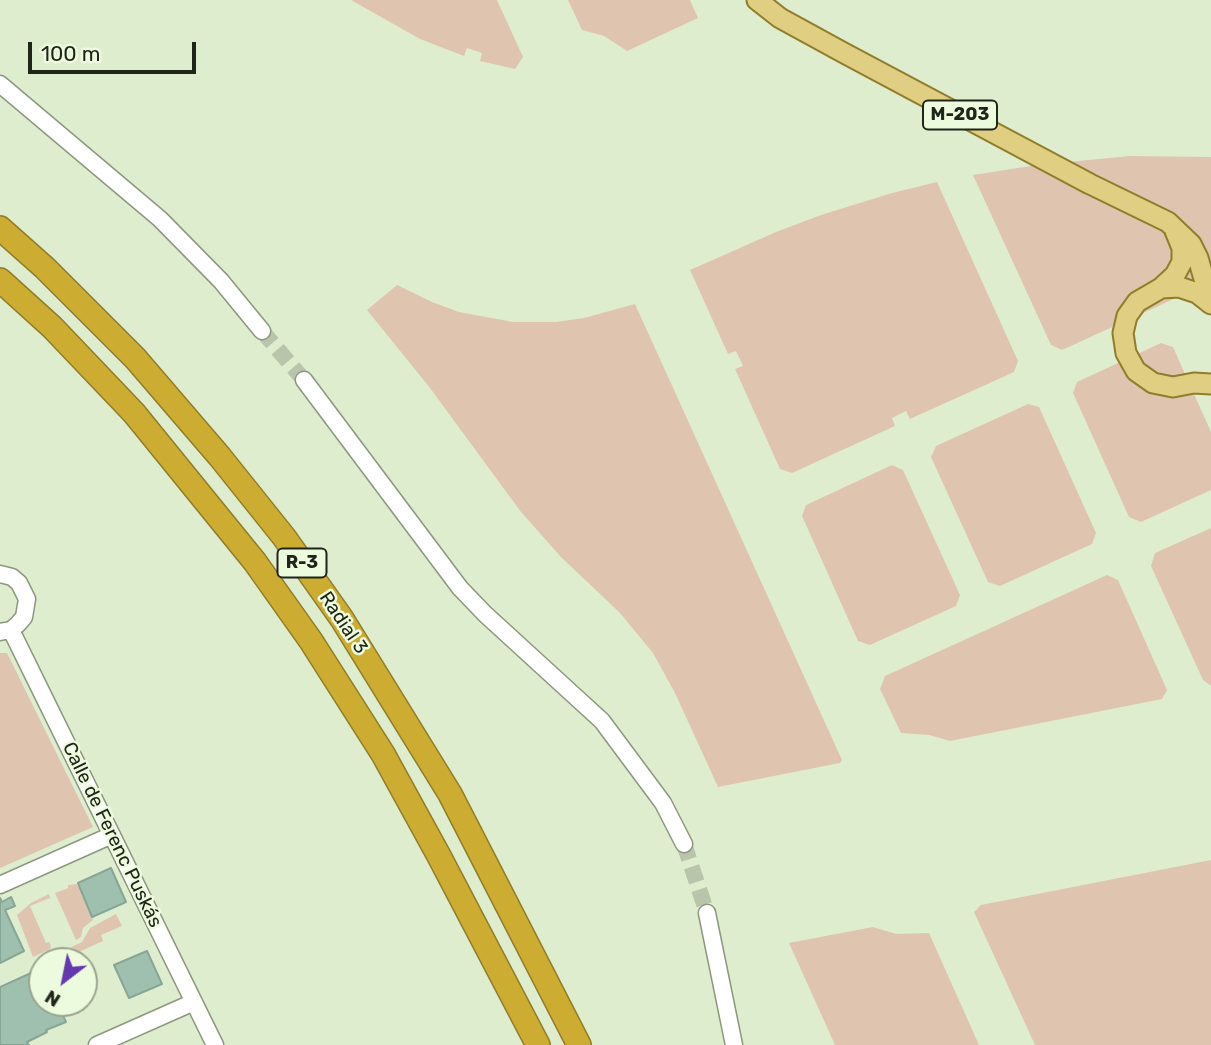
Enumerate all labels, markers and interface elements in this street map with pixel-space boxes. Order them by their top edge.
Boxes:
scale bar [32,28,200,72]
text: 100 m [41,41,100,66]
road number: M-203 [923,100,997,130]
road number: R-3 [278,548,326,578]
street label: Radial 3 [314,588,372,658]
street label: Calle de Ferenc Puskás [57,739,167,931]
north arrow [28,947,98,1017]
text: N [41,985,65,1012]

